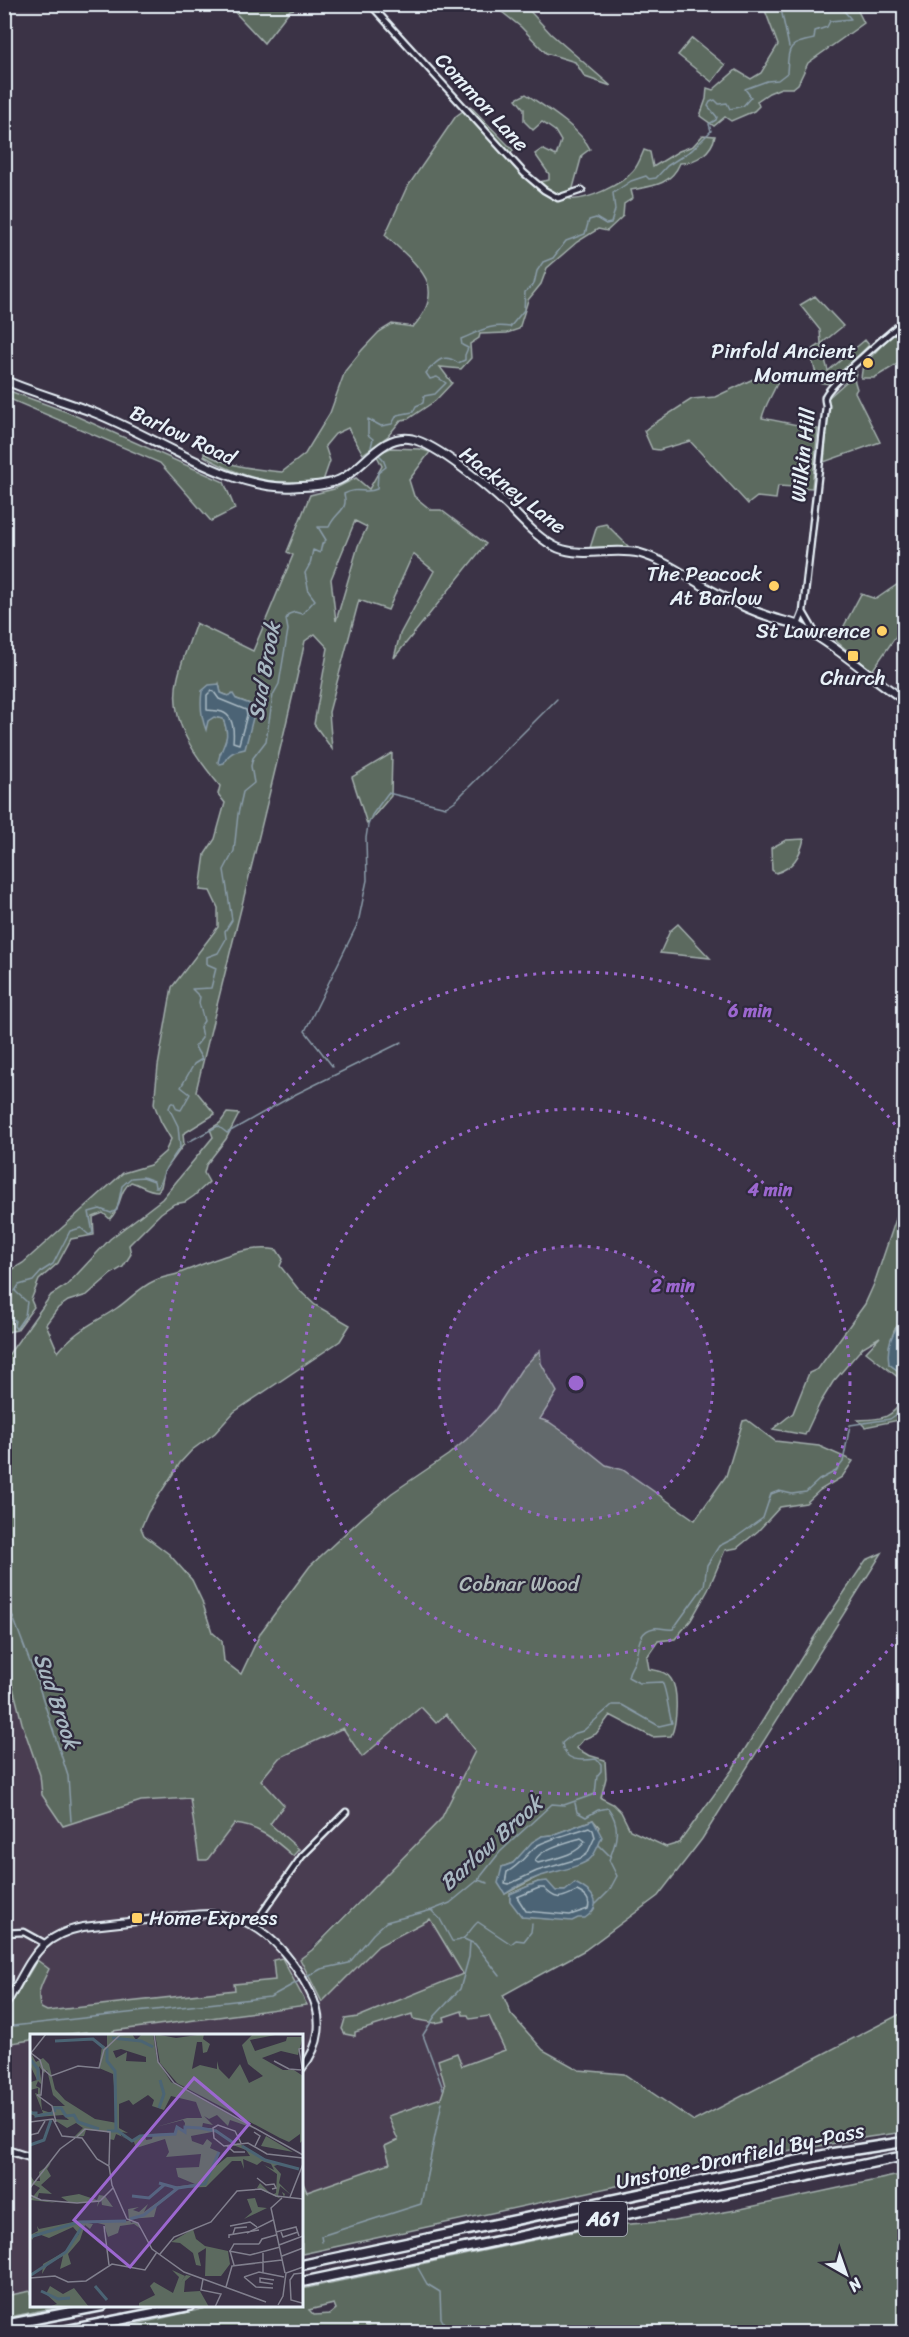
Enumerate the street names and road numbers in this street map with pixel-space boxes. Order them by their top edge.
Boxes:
street label: Common Lane [425,43,539,161]
street label: Barlow Road [123,394,244,477]
street label: Wilkin Hill [779,405,827,504]
street label: Hackney Lane [451,436,575,544]
street label: Unstone-Dronfield By-Pass [612,2111,868,2201]
road number: A61 [579,2202,627,2236]

